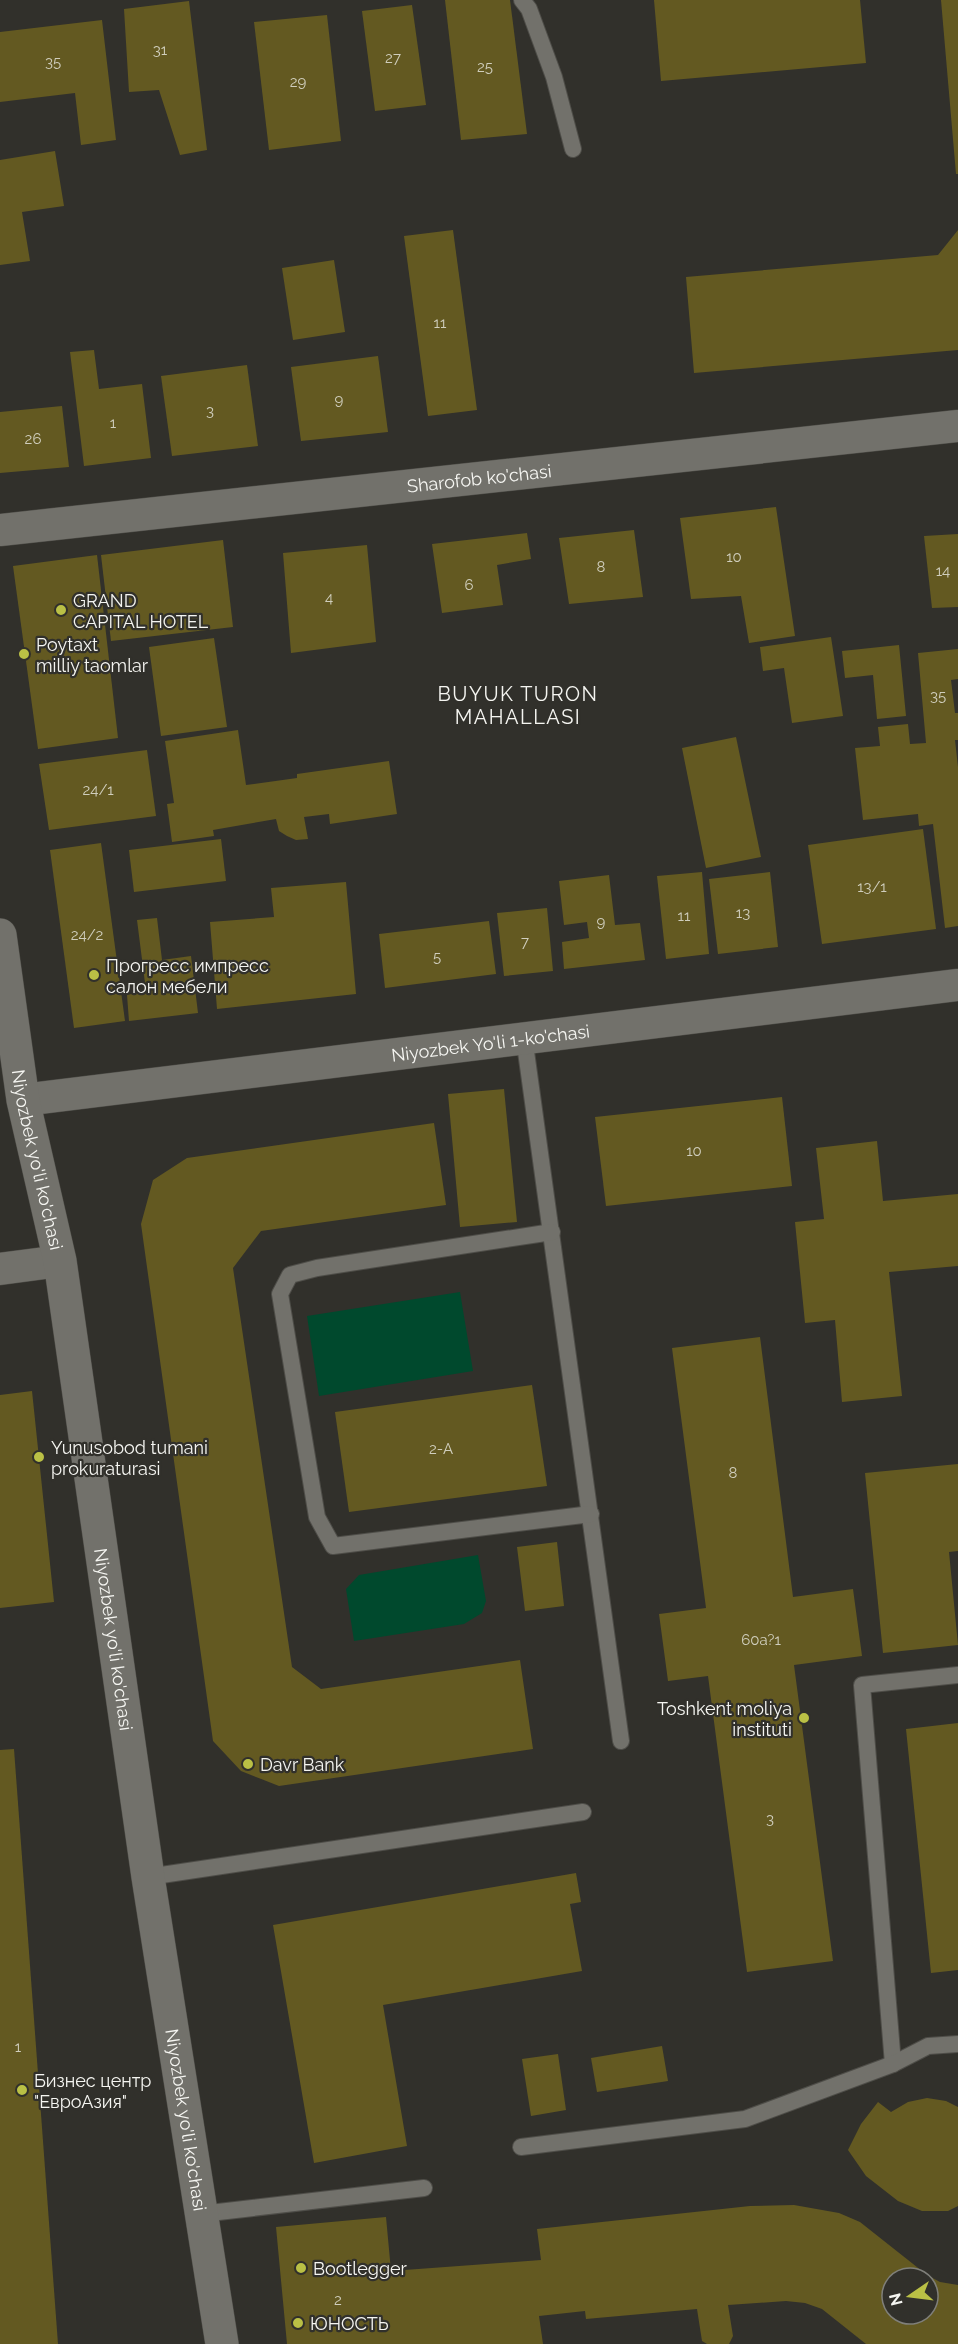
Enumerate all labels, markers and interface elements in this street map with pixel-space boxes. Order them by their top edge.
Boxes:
house number: 31 [153,41,168,59]
house number: 27 [385,49,401,67]
house number: 35 [45,53,61,71]
house number: 25 [477,58,493,76]
house number: 29 [290,73,307,91]
house number: 11 [434,314,447,332]
house number: 9 [335,391,344,409]
house number: 3 [206,402,214,420]
house number: 1 [110,414,117,432]
house number: 26 [25,430,41,448]
street label: Sharofob ko'chasi [406,460,552,496]
house number: 10 [726,548,742,566]
house number: 8 [597,558,606,576]
house number: 14 [936,562,950,580]
house number: 6 [464,576,474,594]
house number: 4 [325,589,333,607]
place label: GRAND CAPITAL HOTEL [73,590,209,632]
marker: GRAND CAPITAL HOTEL [54,603,68,617]
place label: Poytaxt milliy taomlar [36,634,149,676]
marker: Poytaxt milliy taomlar [17,647,31,661]
district label: BUYUK TURON MAHALLASI [438,682,599,729]
house number: 35 [930,687,946,705]
house number: 24/1 [82,781,114,799]
house number: 13/1 [857,878,887,896]
house number: 13 [736,904,750,922]
house number: 11 [678,907,691,925]
house number: 9 [597,913,606,931]
house number: 24/2 [71,926,103,944]
house number: 7 [521,933,529,951]
house number: 5 [433,948,441,966]
place label: Прогресс импресс салон мебели [106,955,269,997]
marker: Прогресс импресс салон мебели [87,968,101,982]
street label: Niyozbek Yo'li 1-ko'chasi [390,1020,591,1065]
street label: Niyozbek yo'li ko'chasi [8,1068,68,1252]
house number: 10 [686,1142,702,1160]
place label: Yunusobod tumani prokuraturasi [51,1437,208,1479]
house number: 2-A [429,1440,453,1458]
marker: Yunusobod tumani prokuraturasi [32,1450,46,1464]
house number: 8 [729,1464,738,1482]
street label: Niyozbek yo'li ko'chasi [91,1547,137,1732]
house number: 60a?1 [741,1631,781,1649]
place label: Toshkent moliya instituti [657,1698,792,1740]
marker: Toshkent moliya instituti [797,1711,811,1725]
place label: Davr Bank [260,1754,345,1775]
marker: Davr Bank [241,1757,255,1771]
house number: 3 [766,1810,774,1828]
street label: Niyozbek yo'li ko'chasi [162,2027,211,2212]
house number: 1 [15,2038,22,2056]
place label: Бизнес центр "ЕвроАзия" [34,2070,151,2112]
marker: Бизнес центр "ЕвроАзия" [15,2083,29,2097]
place label: Bootlegger [313,2258,408,2279]
marker: Bootlegger [294,2261,308,2275]
north arrow [880,2266,940,2326]
house number: 2 [334,2291,342,2309]
text: N [885,2291,907,2308]
place label: ЮНОСТЬ [310,2313,389,2334]
marker: ЮНОСТЬ [291,2316,305,2330]

